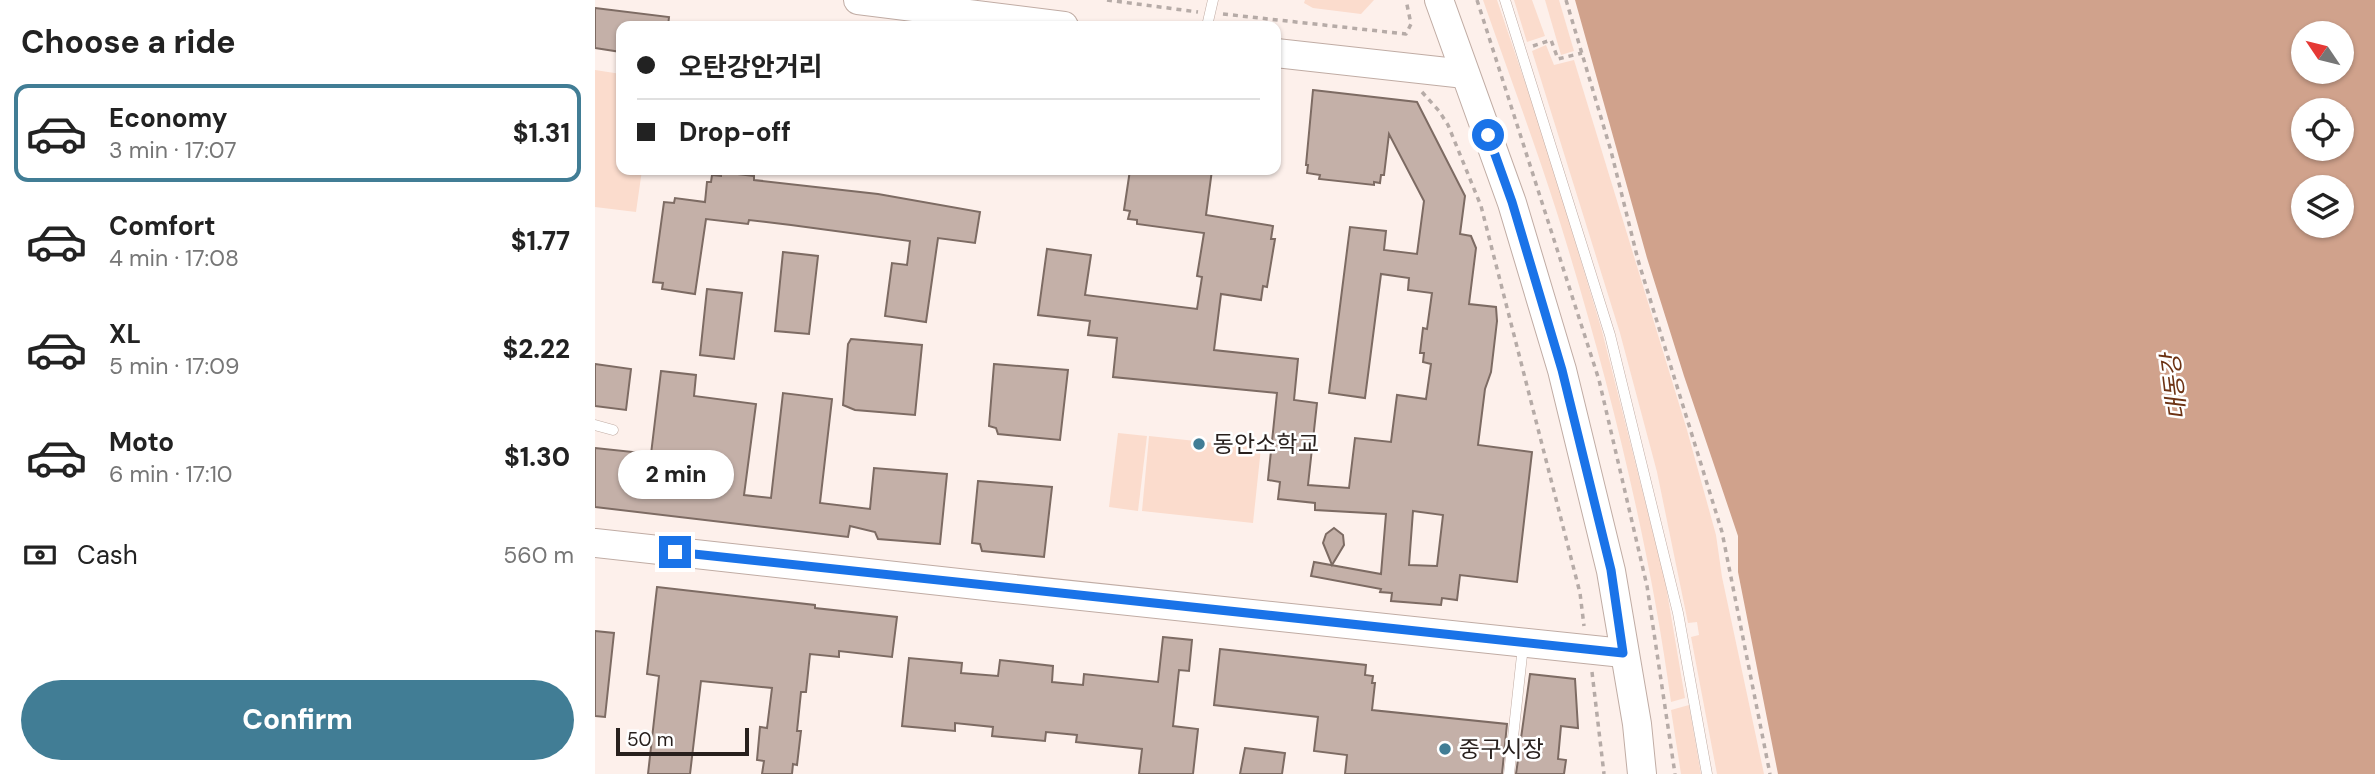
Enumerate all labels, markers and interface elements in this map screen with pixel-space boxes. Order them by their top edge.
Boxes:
text: Choose a ride [21,21,236,63]
north arrow [2291,21,2354,84]
map controls [2291,21,2354,238]
text: 오탄강안거리 [679,50,823,84]
button: locate [2291,98,2354,161]
text: Economy [109,101,227,135]
icon: car [25,102,88,165]
text: Drop-off [679,115,791,149]
text: $1.31 [513,116,570,150]
route start [1472,119,1504,151]
text: 3 min · 17:07 [109,135,237,165]
button: layers [2291,175,2354,238]
text: Comfort [109,209,215,243]
icon: car [25,210,88,273]
text: $1.77 [511,224,570,258]
text: 4 min · 17:08 [109,243,239,273]
text: XL [109,317,141,351]
icon: car [25,318,88,381]
text: $2.22 [502,332,570,366]
water label: 대동강 [2154,349,2193,422]
text: 5 min · 17:09 [109,351,239,381]
text: Moto [109,425,174,459]
icon: car [25,426,88,489]
place label: 동안소학교 [1213,429,1319,459]
marker: 동안소학교 [1191,436,1207,452]
text: $1.30 [504,440,570,474]
callout: 2 min [617,450,733,500]
text: 6 min · 17:10 [109,459,233,489]
text: 2 min [645,459,707,489]
icon: cash [21,536,59,574]
route end [659,536,691,568]
text: Cash [77,538,138,572]
text: 560 m [503,540,574,570]
button: Confirm [21,680,574,760]
scale bar [616,725,749,757]
text: 50 m [627,727,674,752]
place label: 중구시장 [1459,734,1544,764]
marker: 중구시장 [1437,741,1453,757]

